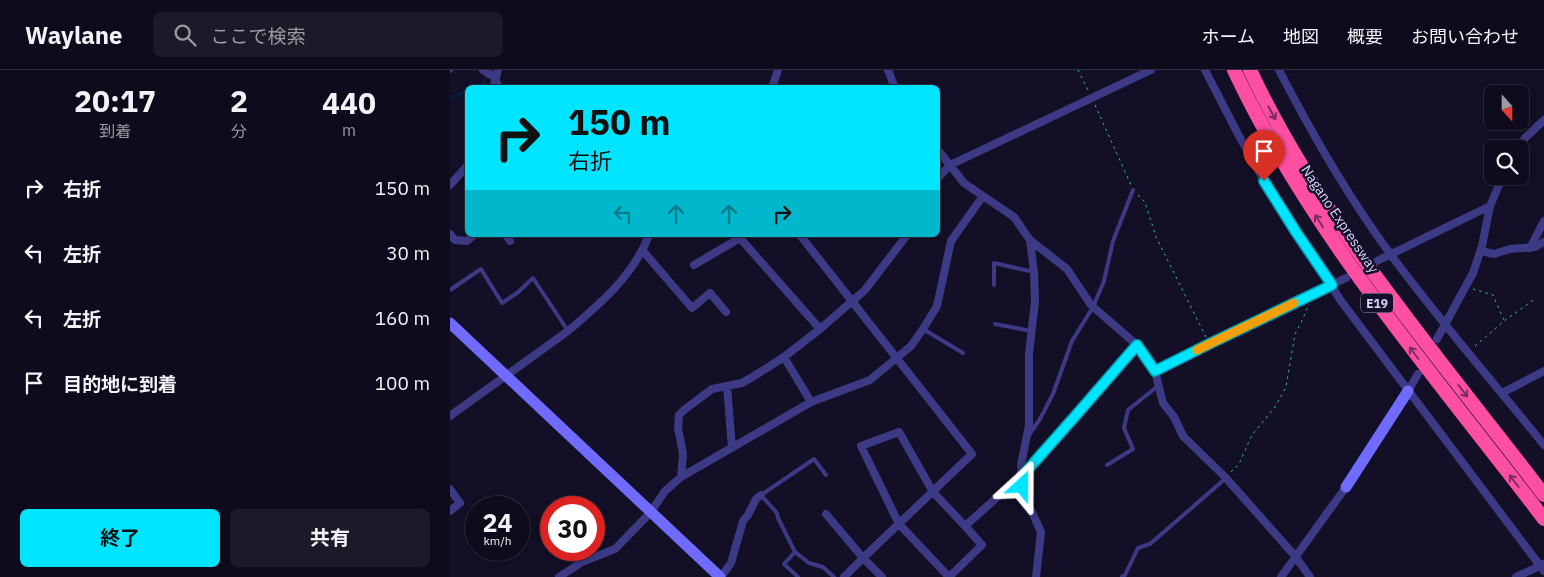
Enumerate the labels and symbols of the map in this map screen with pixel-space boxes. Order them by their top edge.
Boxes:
north arrow [1484,85,1529,130]
one-way arrow [1267,106,1277,121]
pin [1243,130,1285,181]
street label: Nagano Expressway [1297,162,1383,276]
one-way arrow [1314,214,1324,228]
road number: E19 [1361,294,1393,312]
one-way arrow [1409,346,1419,360]
one-way arrow [1457,384,1468,397]
position arrow [995,459,1047,511]
one-way arrow [1509,474,1520,487]
speed limit sign: 30 [540,496,605,561]

